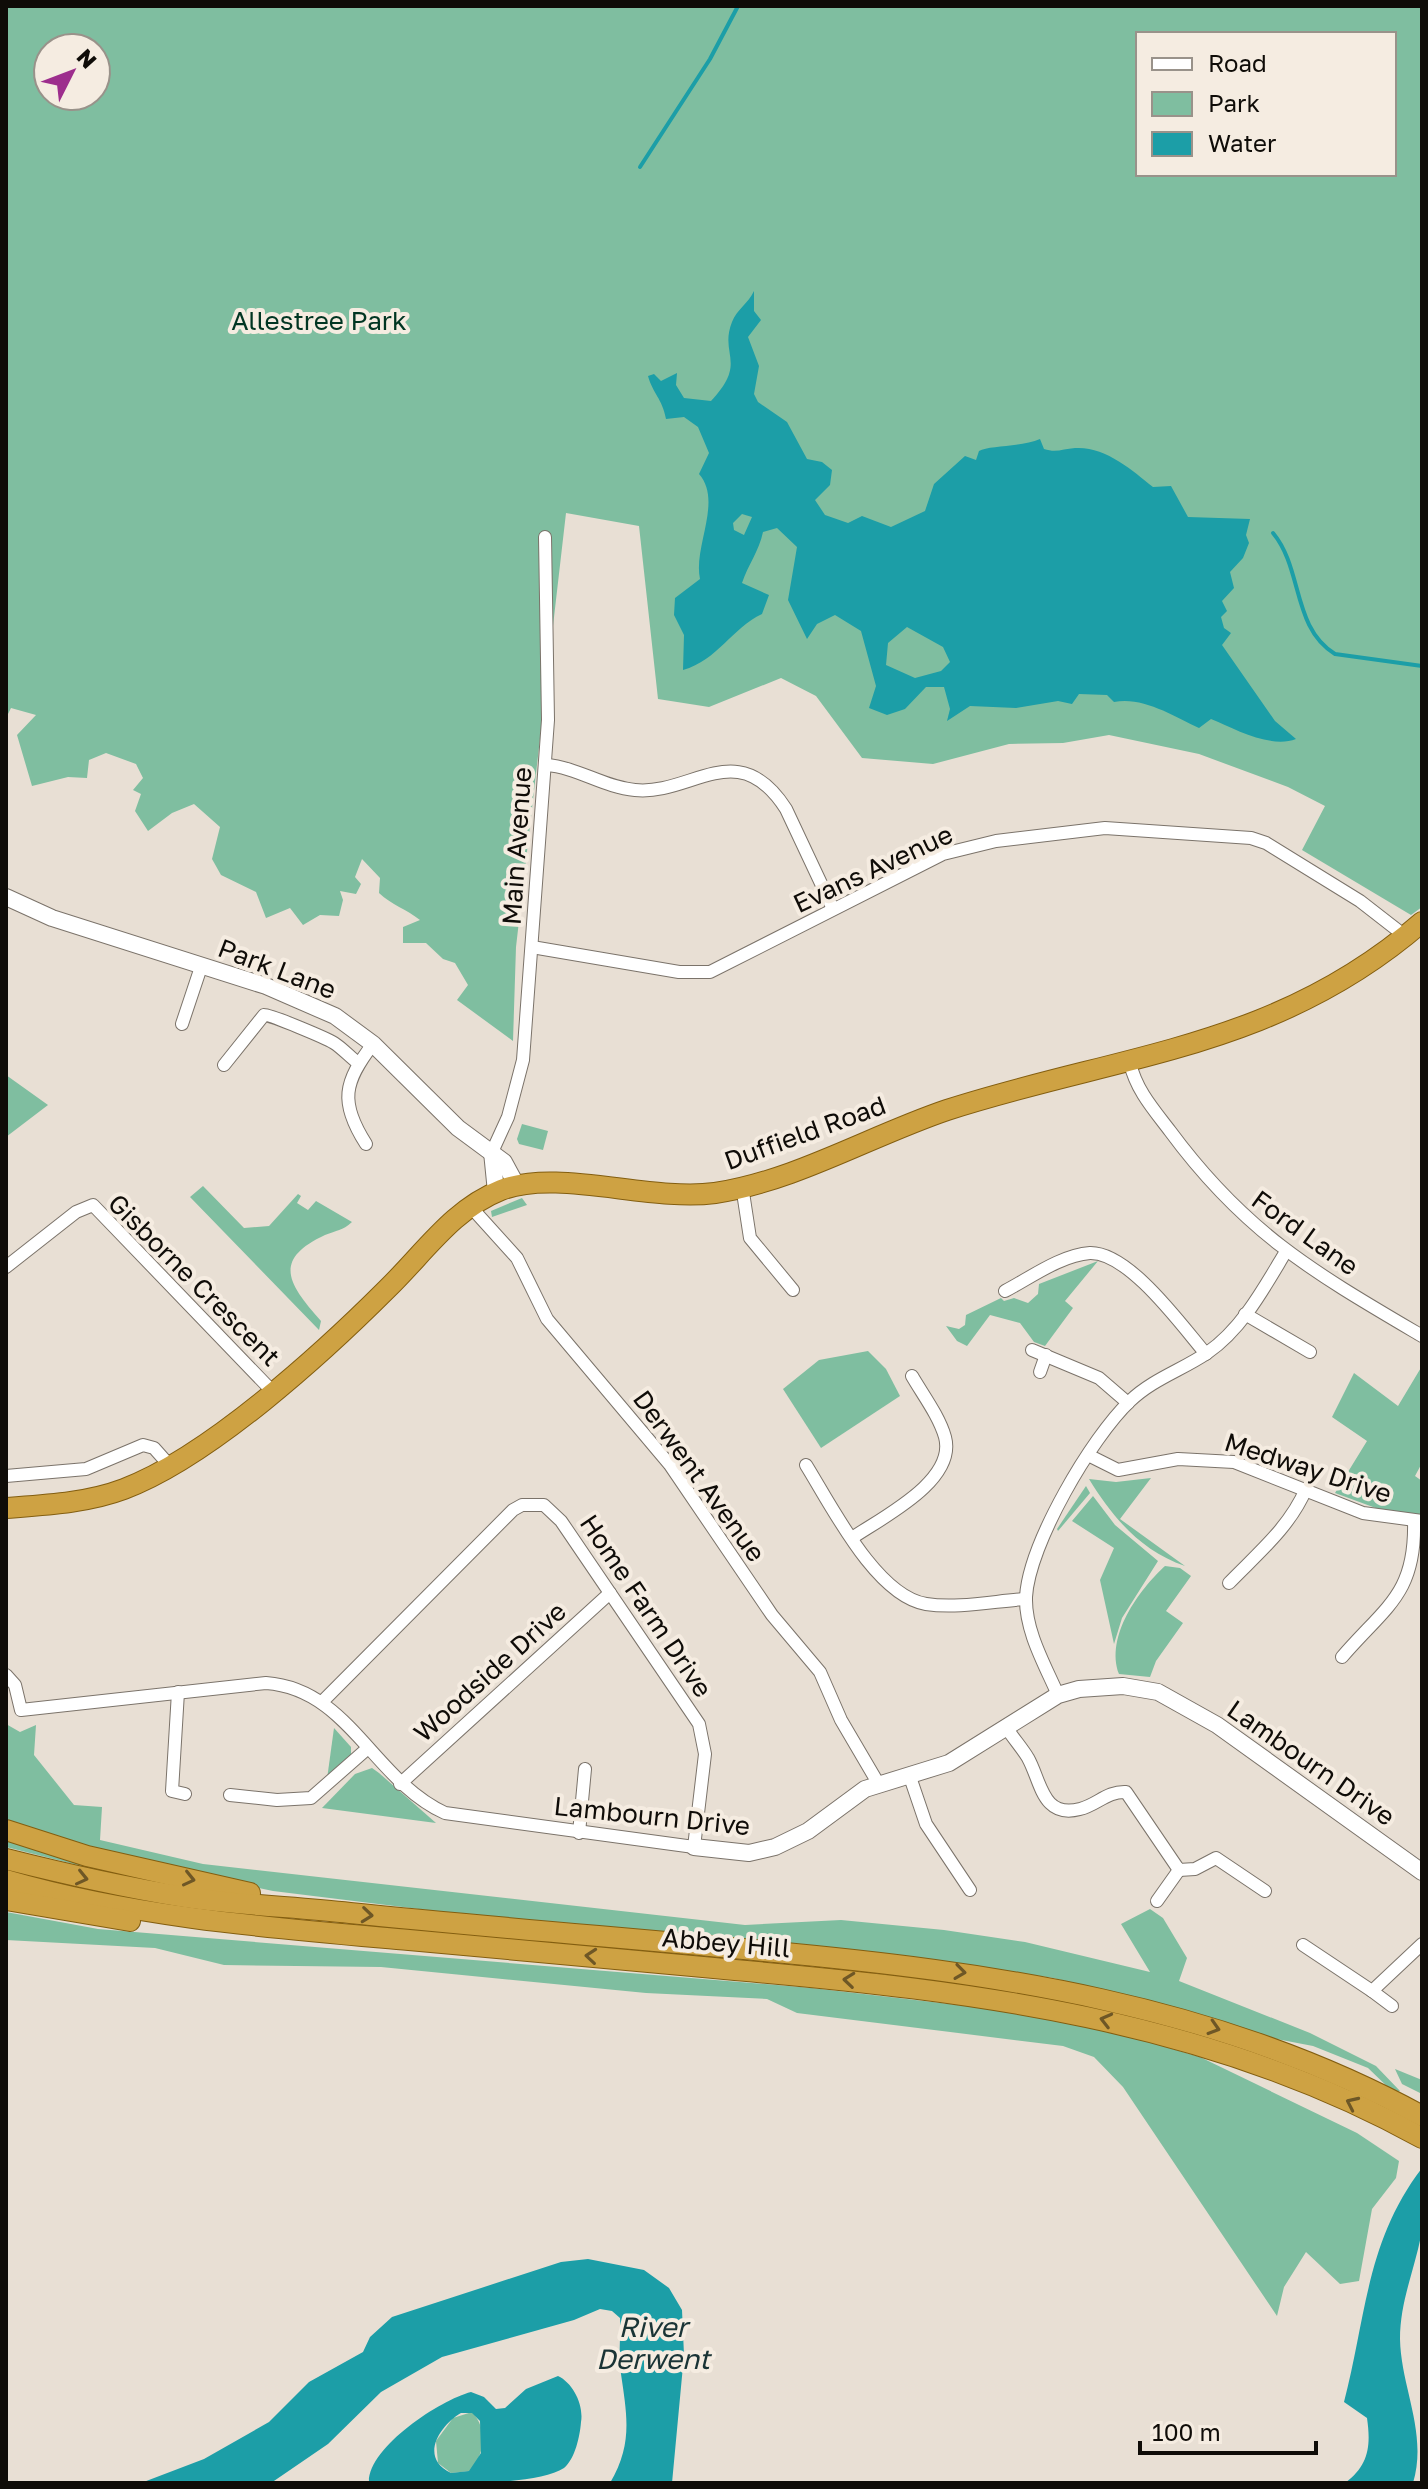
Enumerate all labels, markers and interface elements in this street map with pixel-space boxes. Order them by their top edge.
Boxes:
north arrow [32,32,112,112]
legend [1136,32,1396,176]
text: N [72,43,103,74]
text: Road [1208,48,1267,77]
text: Park [1208,88,1260,117]
text: Water [1208,128,1276,157]
park label: Allestree Park [231,305,407,336]
street label: Main Avenue [496,766,537,926]
street label: Evans Avenue [788,818,957,919]
street label: Park Lane [214,932,340,1005]
street label: Duffield Road [720,1089,890,1176]
street label: Ford Lane [1246,1184,1365,1282]
street label: Gisborne Crescent [102,1187,287,1372]
street label: Derwent Avenue [627,1384,772,1567]
street label: Medway Drive [1221,1426,1396,1509]
street label: Home Farm Drive [574,1508,719,1703]
street label: Woodside Drive [407,1595,572,1748]
street label: Lambourn Drive [1222,1693,1401,1832]
street label: Lambourn Drive [552,1790,752,1841]
one-way arrow [74,1869,88,1886]
one-way arrow [182,1870,196,1887]
one-way arrow [361,1906,374,1923]
street label: Abbey Hill [661,1921,791,1964]
one-way arrow [584,1948,597,1965]
one-way arrow [953,1963,967,1980]
one-way arrow [843,1972,856,1989]
one-way arrow [1100,2012,1114,2029]
one-way arrow [1206,2019,1220,2035]
one-way arrow [1346,2097,1360,2113]
water label: River Derwent [596,2310,713,2375]
scale bar [1140,2405,1316,2455]
text: 100 m [1152,2417,1221,2446]

